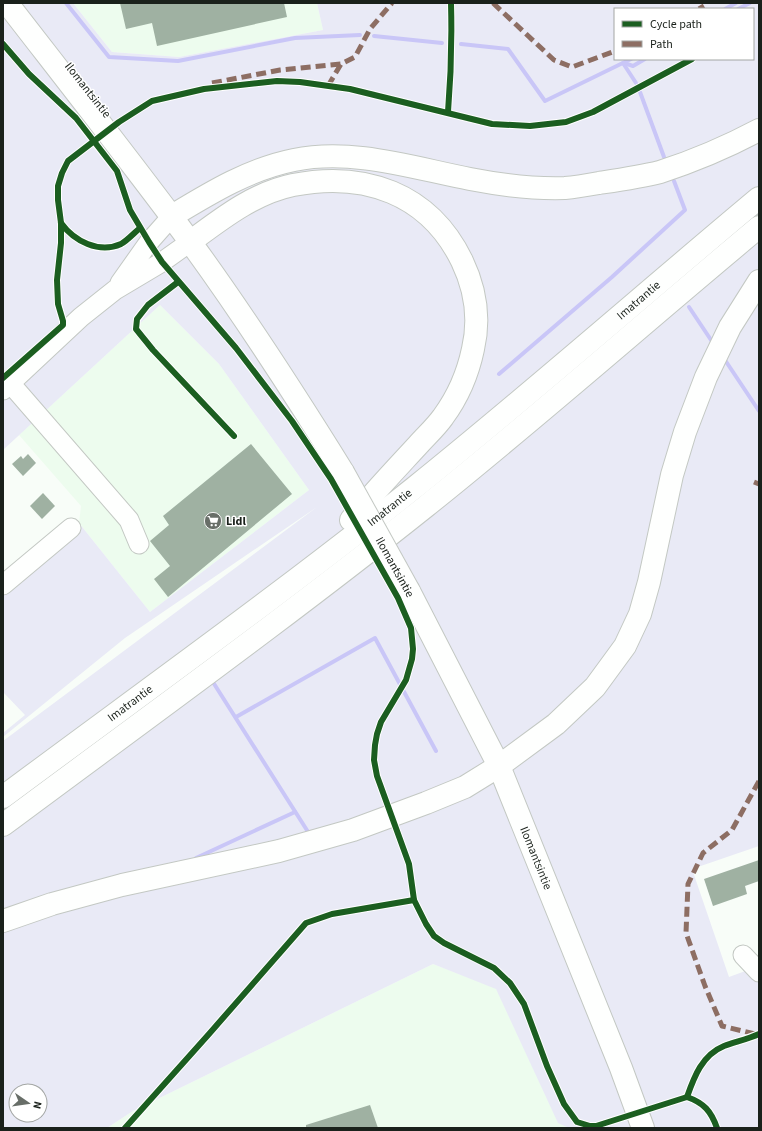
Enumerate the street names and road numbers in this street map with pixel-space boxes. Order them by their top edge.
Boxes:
street label: Ilomantsintie [60,59,115,122]
street label: Imatrantie [613,277,664,324]
street label: Imatrantie [364,485,416,531]
street label: Ilomantsintie [371,534,418,601]
street label: Imatrantie [104,681,157,726]
street label: Ilomantsintie [515,824,556,892]

